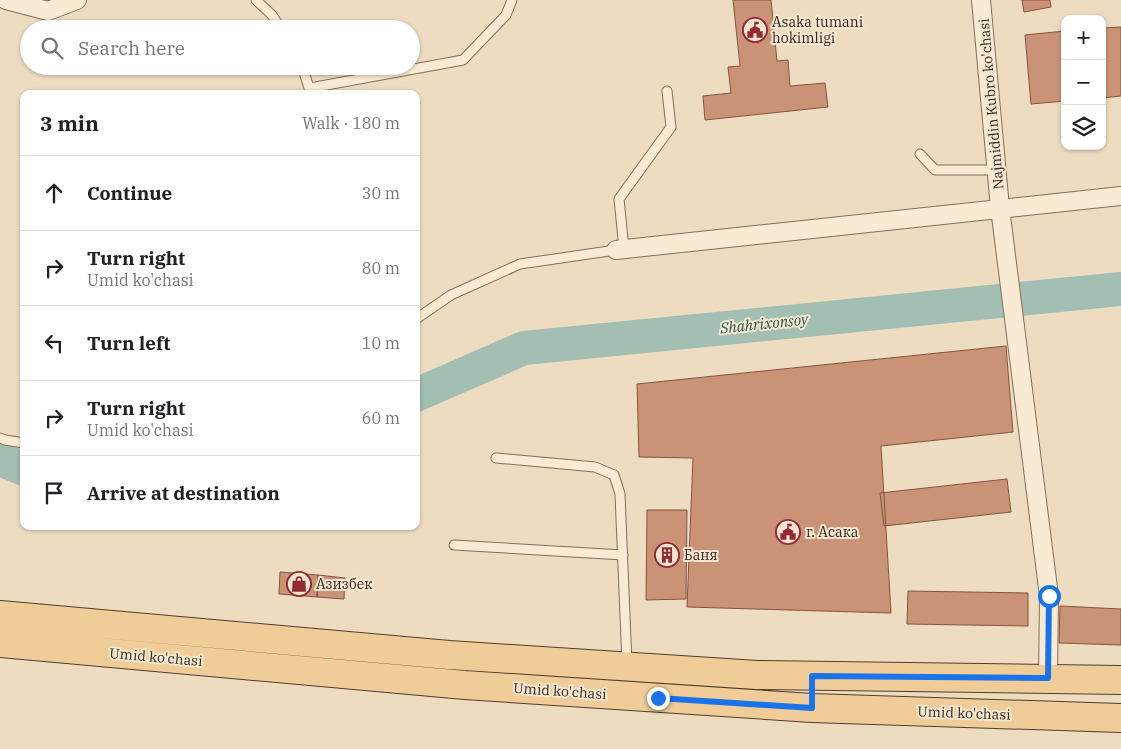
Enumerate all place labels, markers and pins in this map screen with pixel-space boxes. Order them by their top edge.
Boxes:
place label: Asaka tumani hokimligi [772,13,863,47]
public building icon: Asaka tumani hokimligi [742,17,768,43]
public building icon: г. Асака [775,519,801,545]
place label: г. Асака [806,523,859,541]
building icon: Баня [654,542,680,568]
place label: Баня [684,546,718,564]
shop icon: Азизбек [286,571,312,597]
place label: Азизбек [316,575,372,593]

